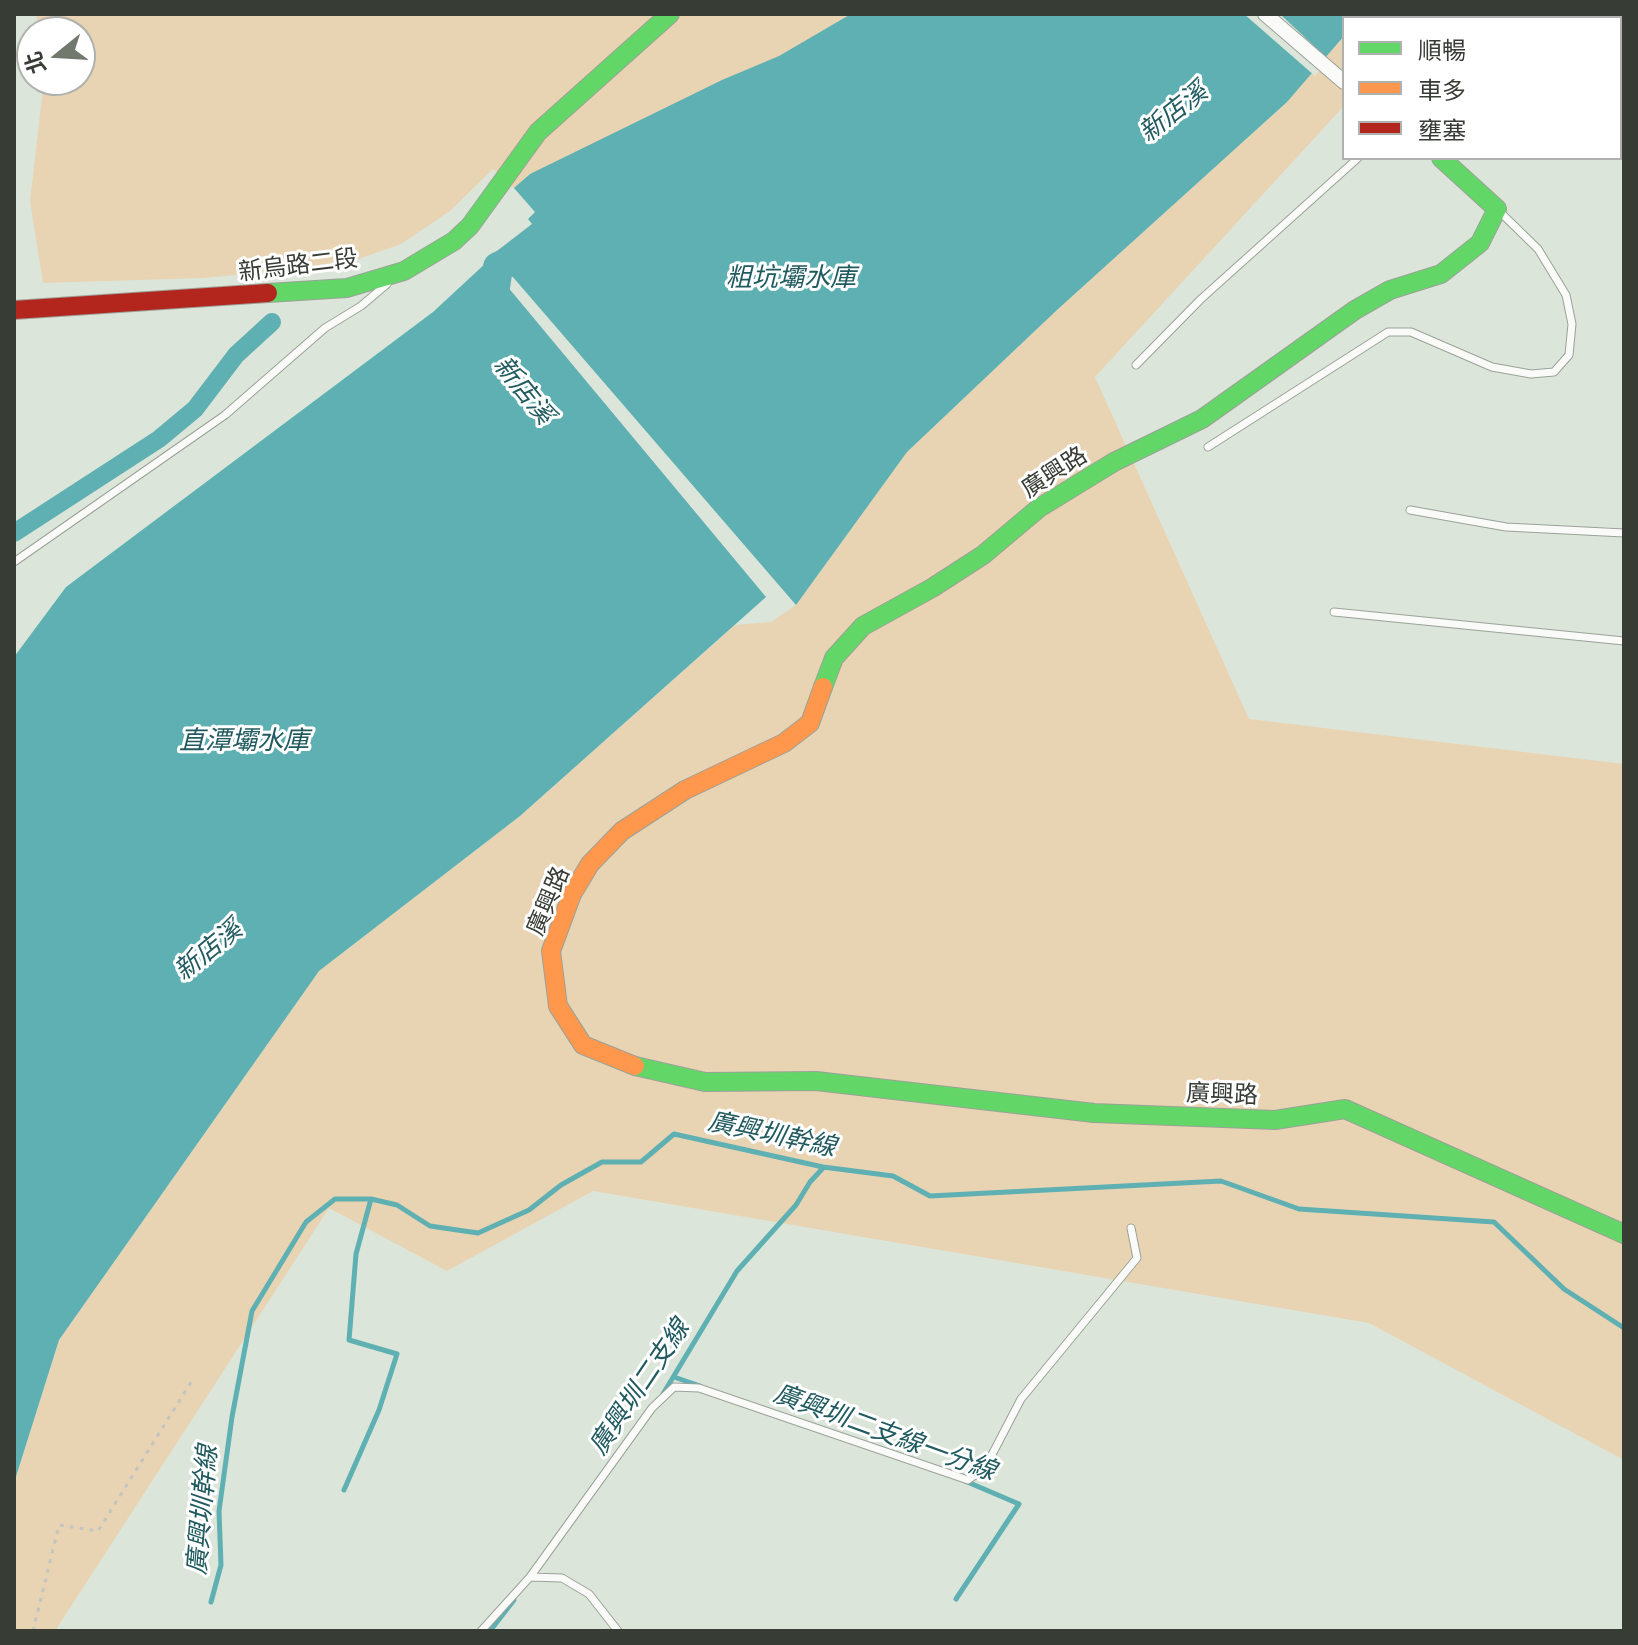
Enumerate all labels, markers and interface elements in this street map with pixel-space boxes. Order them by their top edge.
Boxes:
north arrow [16,16,96,96]
legend [1342,16,1622,160]
text: 順暢 [1418,35,1466,64]
text: 北 [18,48,51,78]
text: 車多 [1418,75,1466,104]
water label: 新店溪 [1133,76,1213,148]
text: 壅塞 [1418,115,1466,144]
street label: 新烏路二段 [237,243,359,287]
water label: 粗坑壩水庫 [726,261,856,293]
water label: 新店溪 [487,350,561,430]
street label: 廣興路 [1016,440,1092,504]
water label: 直潭壩水庫 [179,724,309,756]
street label: 廣興路 [521,862,575,940]
water label: 新店溪 [168,913,248,987]
street label: 廣興路 [1186,1078,1258,1110]
water label: 廣興圳幹線 [705,1105,839,1163]
water label: 廣興圳二支線 [582,1314,696,1460]
water label: 廣興圳二支線一分線 [770,1377,1000,1487]
water label: 廣興圳幹線 [181,1444,223,1576]

